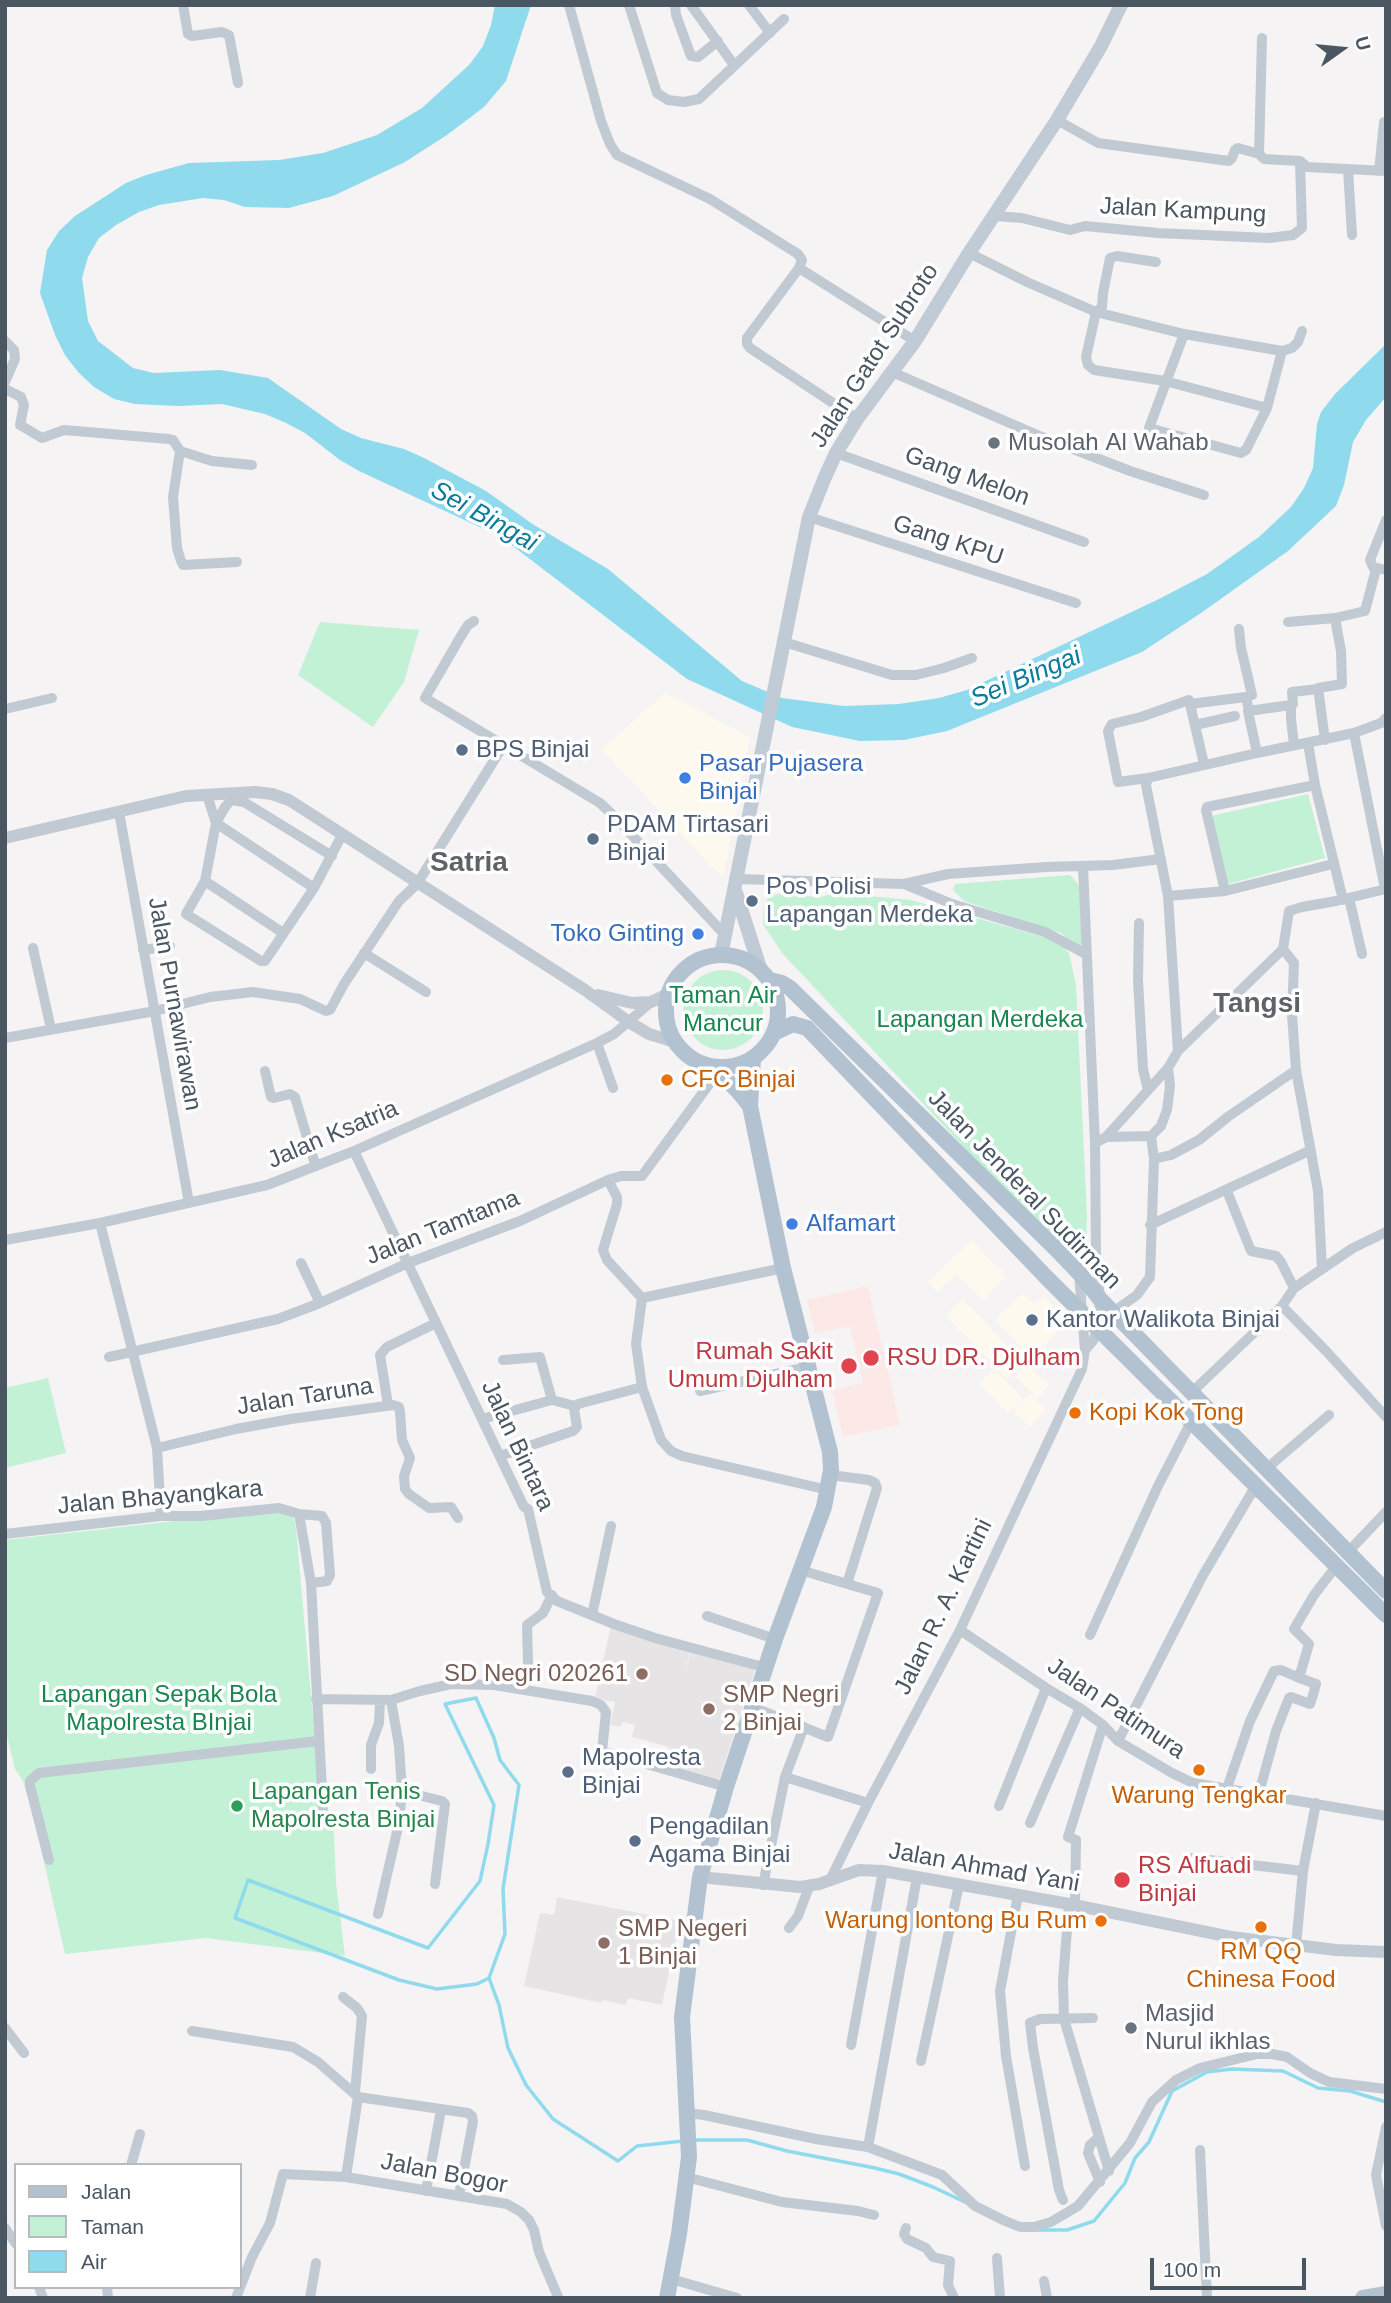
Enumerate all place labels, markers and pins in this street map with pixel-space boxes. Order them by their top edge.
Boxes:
place label: Musolah Al Wahab [1008,429,1209,457]
marker: Musolah Al Wahab [986,435,1002,451]
place label: BPS Binjai [476,736,589,764]
marker: BPS Binjai [454,742,470,758]
place label: Pasar Pujasera Binjai [699,750,863,806]
marker: Pasar Pujasera Binjai [677,770,693,786]
place label: PDAM Tirtasari Binjai [607,811,769,867]
marker: PDAM Tirtasari Binjai [585,831,601,847]
place label: Pos Polisi Lapangan Merdeka [766,873,973,929]
marker: Pos Polisi Lapangan Merdeka [744,893,760,909]
place label: Toko Ginting [551,920,684,948]
marker: Toko Ginting [690,926,706,942]
place label: CFC Binjai [681,1066,796,1094]
marker: CFC Binjai [659,1072,675,1088]
place label: Alfamart [806,1210,895,1238]
marker: Alfamart [784,1216,800,1232]
place label: Kantor Walikota Binjai [1046,1306,1280,1334]
marker: Kantor Walikota Binjai [1024,1312,1040,1328]
place label: Rumah Sakit Umum Djulham [668,1338,833,1394]
place label: RSU DR. Djulham [887,1344,1080,1372]
marker: RSU DR. Djulham [861,1348,881,1368]
marker: Rumah Sakit Umum Djulham [839,1356,859,1376]
place label: Kopi Kok Tong [1089,1399,1244,1427]
marker: Kopi Kok Tong [1067,1405,1083,1421]
place label: SD Negri 020261 [444,1660,628,1688]
marker: SD Negri 020261 [634,1666,650,1682]
place label: SMP Negri 2 Binjai [723,1681,839,1737]
marker: SMP Negri 2 Binjai [701,1701,717,1717]
place label: Mapolresta Binjai [582,1744,701,1800]
marker: Warung Tengkar [1191,1762,1207,1778]
marker: Mapolresta Binjai [560,1764,576,1780]
place label: Lapangan Tenis Mapolresta Binjai [251,1778,435,1834]
place label: Warung Tengkar [1111,1782,1287,1810]
marker: Lapangan Tenis Mapolresta Binjai [229,1798,245,1814]
place label: Pengadilan Agama Binjai [649,1813,790,1869]
marker: Pengadilan Agama Binjai [627,1833,643,1849]
place label: RS Alfuadi Binjai [1138,1852,1251,1908]
marker: RS Alfuadi Binjai [1112,1870,1132,1890]
place label: Warung lontong Bu Rum [825,1907,1087,1935]
marker: Warung lontong Bu Rum [1093,1913,1109,1929]
place label: SMP Negeri 1 Binjai [618,1915,747,1971]
marker: RM QQ Chinesa Food [1253,1919,1269,1935]
marker: SMP Negeri 1 Binjai [596,1935,612,1951]
place label: RM QQ Chinesa Food [1186,1938,1336,1994]
place label: Masjid Nurul ikhlas [1145,2000,1270,2056]
marker: Masjid Nurul ikhlas [1123,2020,1139,2036]

